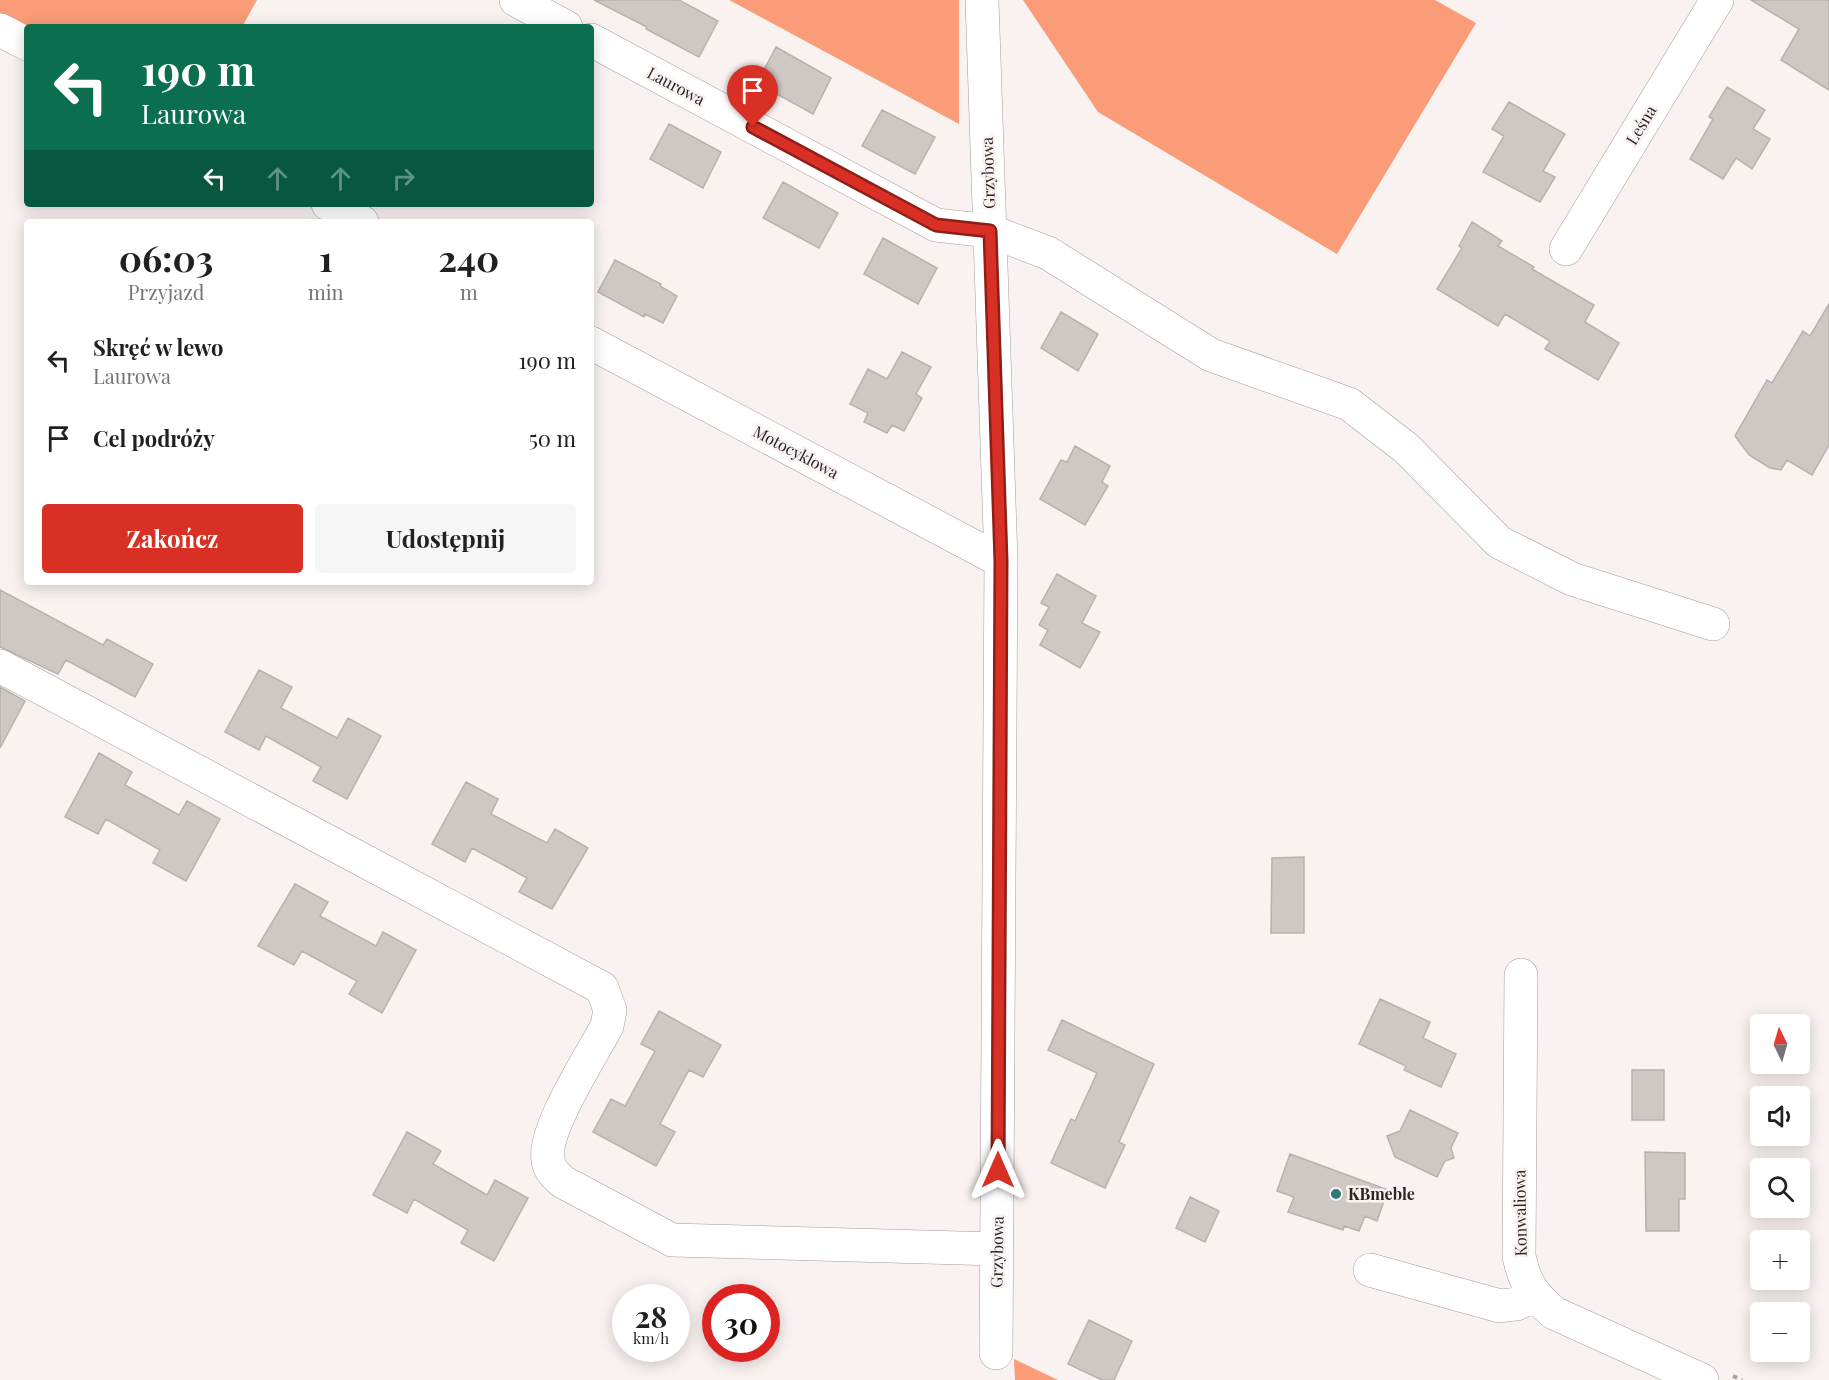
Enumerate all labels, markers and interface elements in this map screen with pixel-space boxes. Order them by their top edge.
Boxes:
text: 190 m [141,41,255,97]
icon: left [42,48,120,126]
street label: Laurowa [644,62,709,109]
pin [727,65,778,127]
icon: arrive [736,74,769,107]
text: Laurowa [141,95,246,131]
street label: Leśna [1621,101,1660,148]
street label: Grzybowa [976,137,999,209]
icon: left [198,162,231,195]
icon: ahead [261,162,294,195]
icon: ahead [324,162,357,195]
icon: right [387,162,420,195]
text: 06:03 [119,233,213,281]
text: 1 [319,233,333,281]
text: 240 [438,233,499,281]
text: Przyjazd [128,278,204,305]
text: min [308,278,344,305]
text: m [460,278,478,305]
text: Skręć w lewo [93,332,224,362]
icon: left [42,344,75,377]
text: 190 m [518,345,576,375]
text: Laurowa [93,362,171,389]
street label: Motocyklowa [750,420,843,483]
icon: arrive [42,422,75,455]
text: Cel podróży [93,423,215,453]
text: 50 m [529,423,576,453]
button: Zakończ [42,504,303,573]
button: Udostępnij [315,504,576,573]
north arrow [1750,1014,1810,1074]
map controls [1750,1014,1810,1362]
button: sound [1750,1086,1810,1146]
position arrow [966,1138,1030,1202]
button: search [1750,1158,1810,1218]
street label: Konwaliowa [1508,1169,1531,1257]
place label: KBmeble [1348,1183,1415,1204]
marker: KBmeble [1329,1187,1343,1201]
street label: Grzybowa [985,1216,1008,1288]
button: + [1750,1230,1810,1290]
speed limit sign: 30 [702,1284,780,1362]
text: 28 [635,1296,667,1336]
button: − [1750,1302,1810,1362]
text: km/h [633,1328,669,1348]

